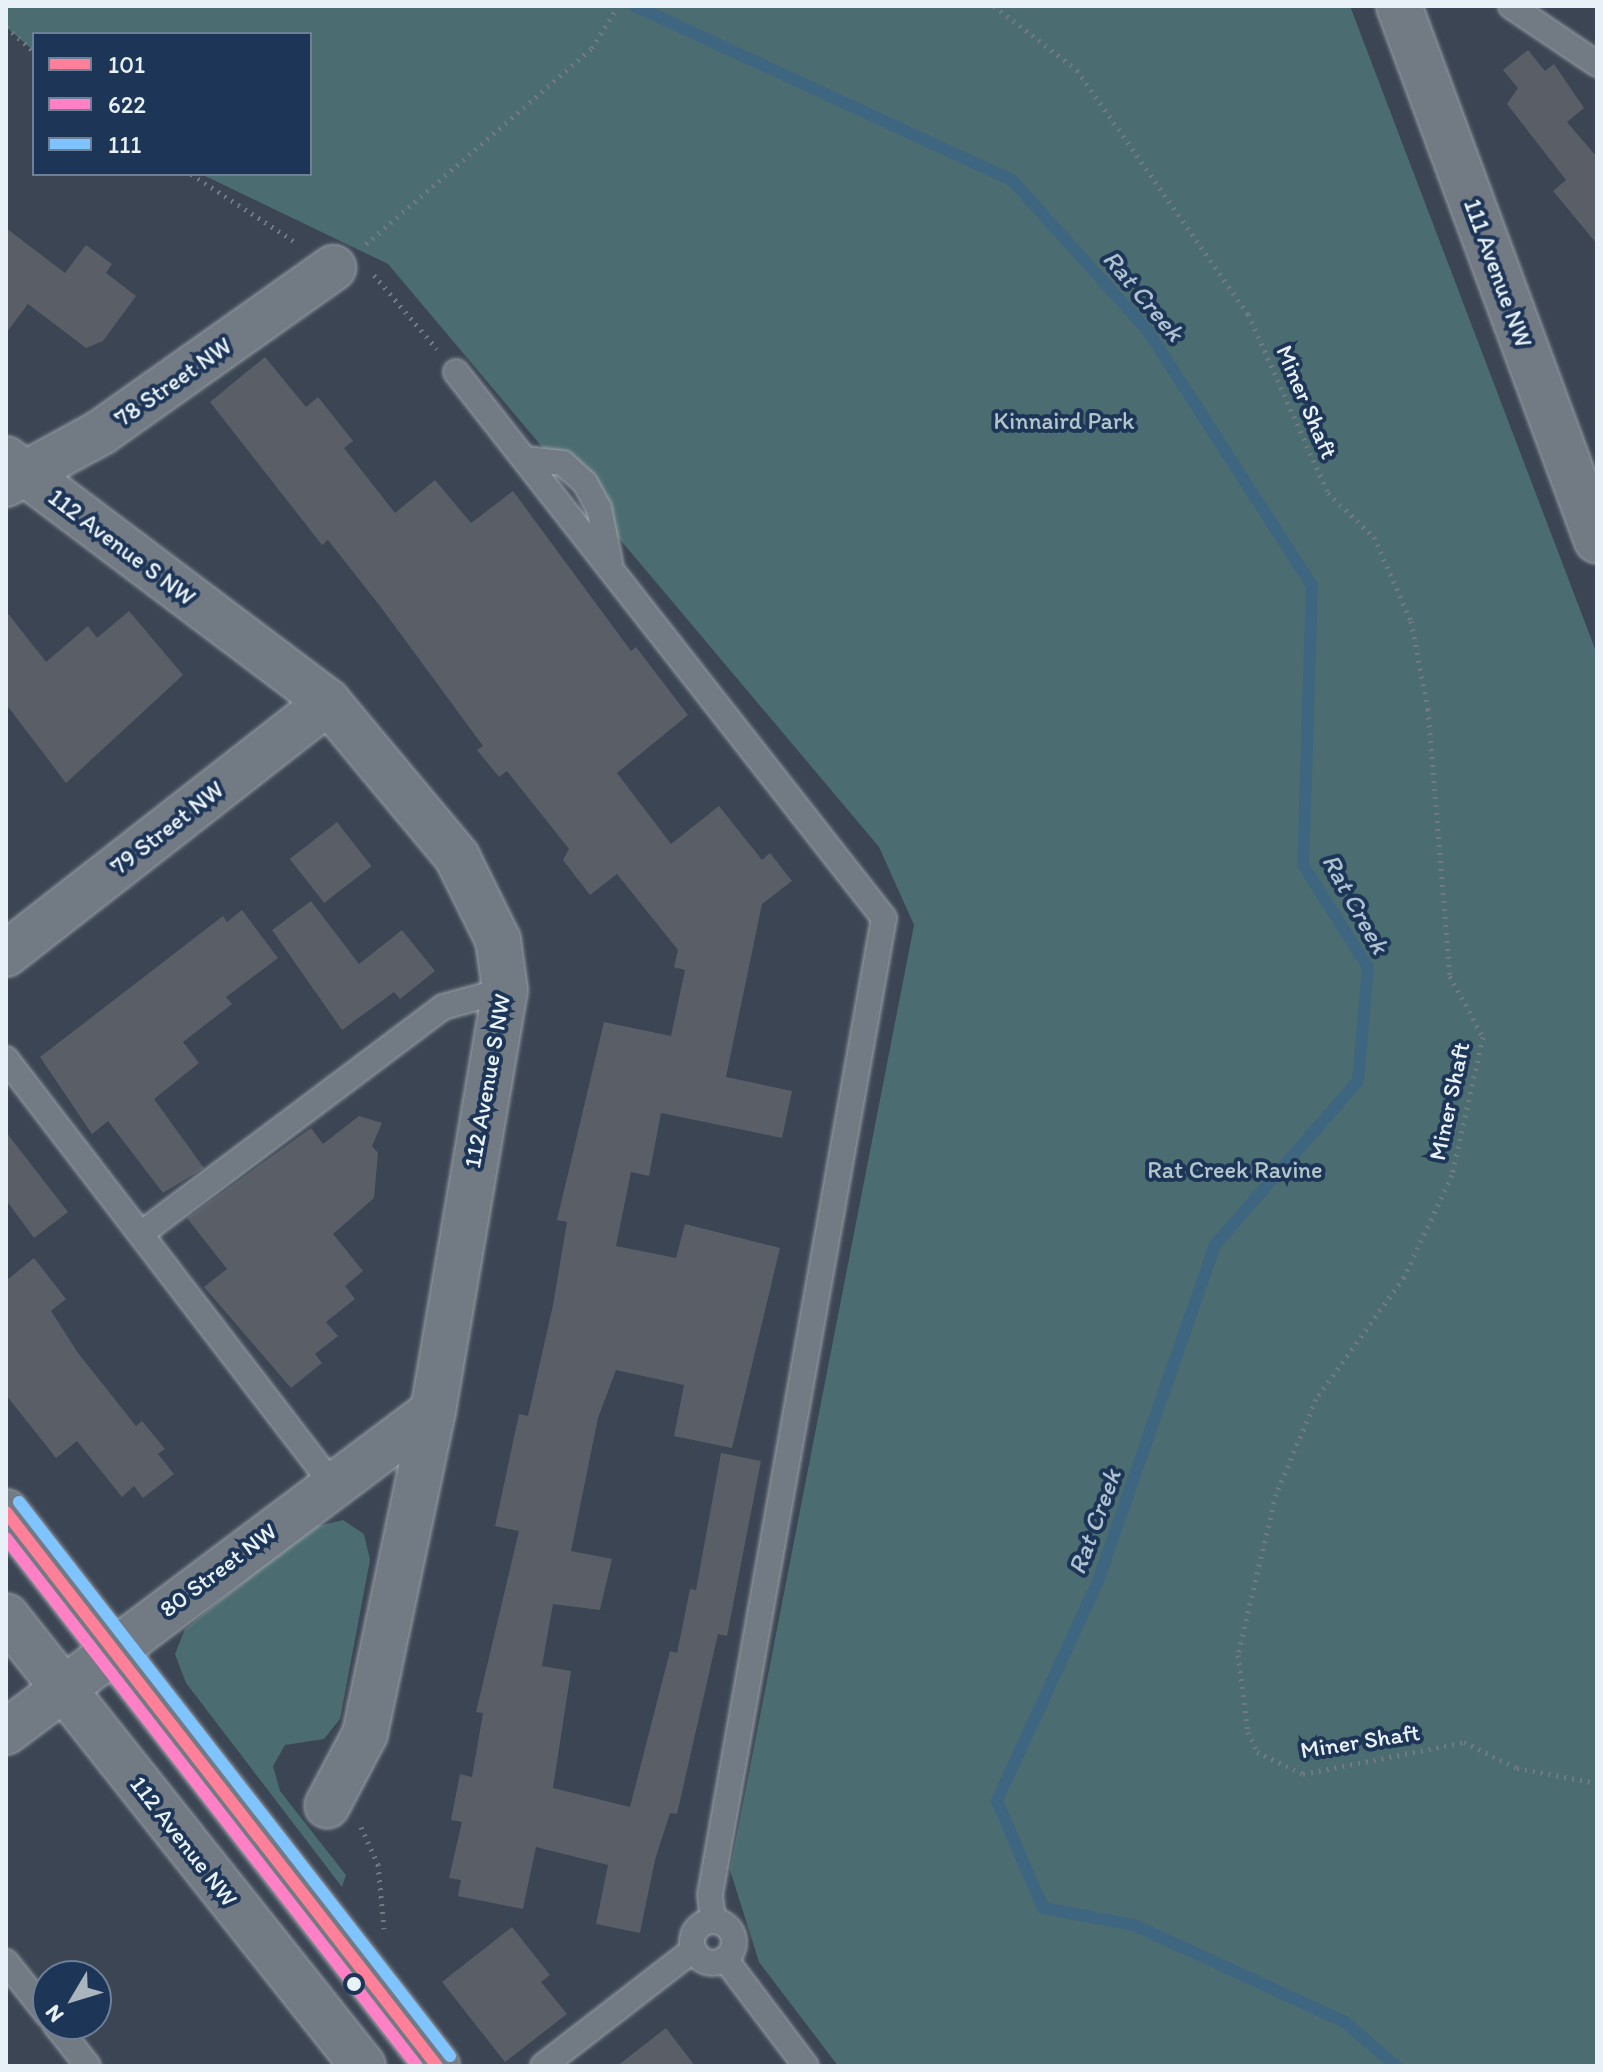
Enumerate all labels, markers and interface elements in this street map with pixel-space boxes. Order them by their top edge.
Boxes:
legend [32,32,312,176]
text: 101 [108,50,145,79]
text: 622 [108,90,146,119]
text: 111 [108,130,141,159]
street label: 111 Avenue NW [1458,195,1538,351]
water label: Rat Creek [1096,244,1190,348]
street label: 78 Street NW [109,331,237,433]
street label: Miner Shaft [1270,341,1344,463]
park label: Kinnaird Park [993,407,1135,435]
street label: 112 Avenue S NW [43,482,201,612]
street label: 79 Street NW [105,775,229,881]
water label: Rat Creek [1315,849,1395,959]
street label: 112 Avenue S NW [458,992,516,1170]
street label: Miner Shaft [1422,1039,1476,1163]
park label: Rat Creek Ravine [1147,1156,1323,1184]
water label: Rat Creek [1062,1465,1128,1579]
street label: 80 Street NW [154,1517,282,1623]
street label: Miner Shaft [1298,1717,1422,1765]
street label: 112 Avenue NW [124,1770,244,1912]
north arrow [32,1960,112,2040]
unlabelled marker [346,1976,362,1992]
text: N [39,2000,69,2028]

